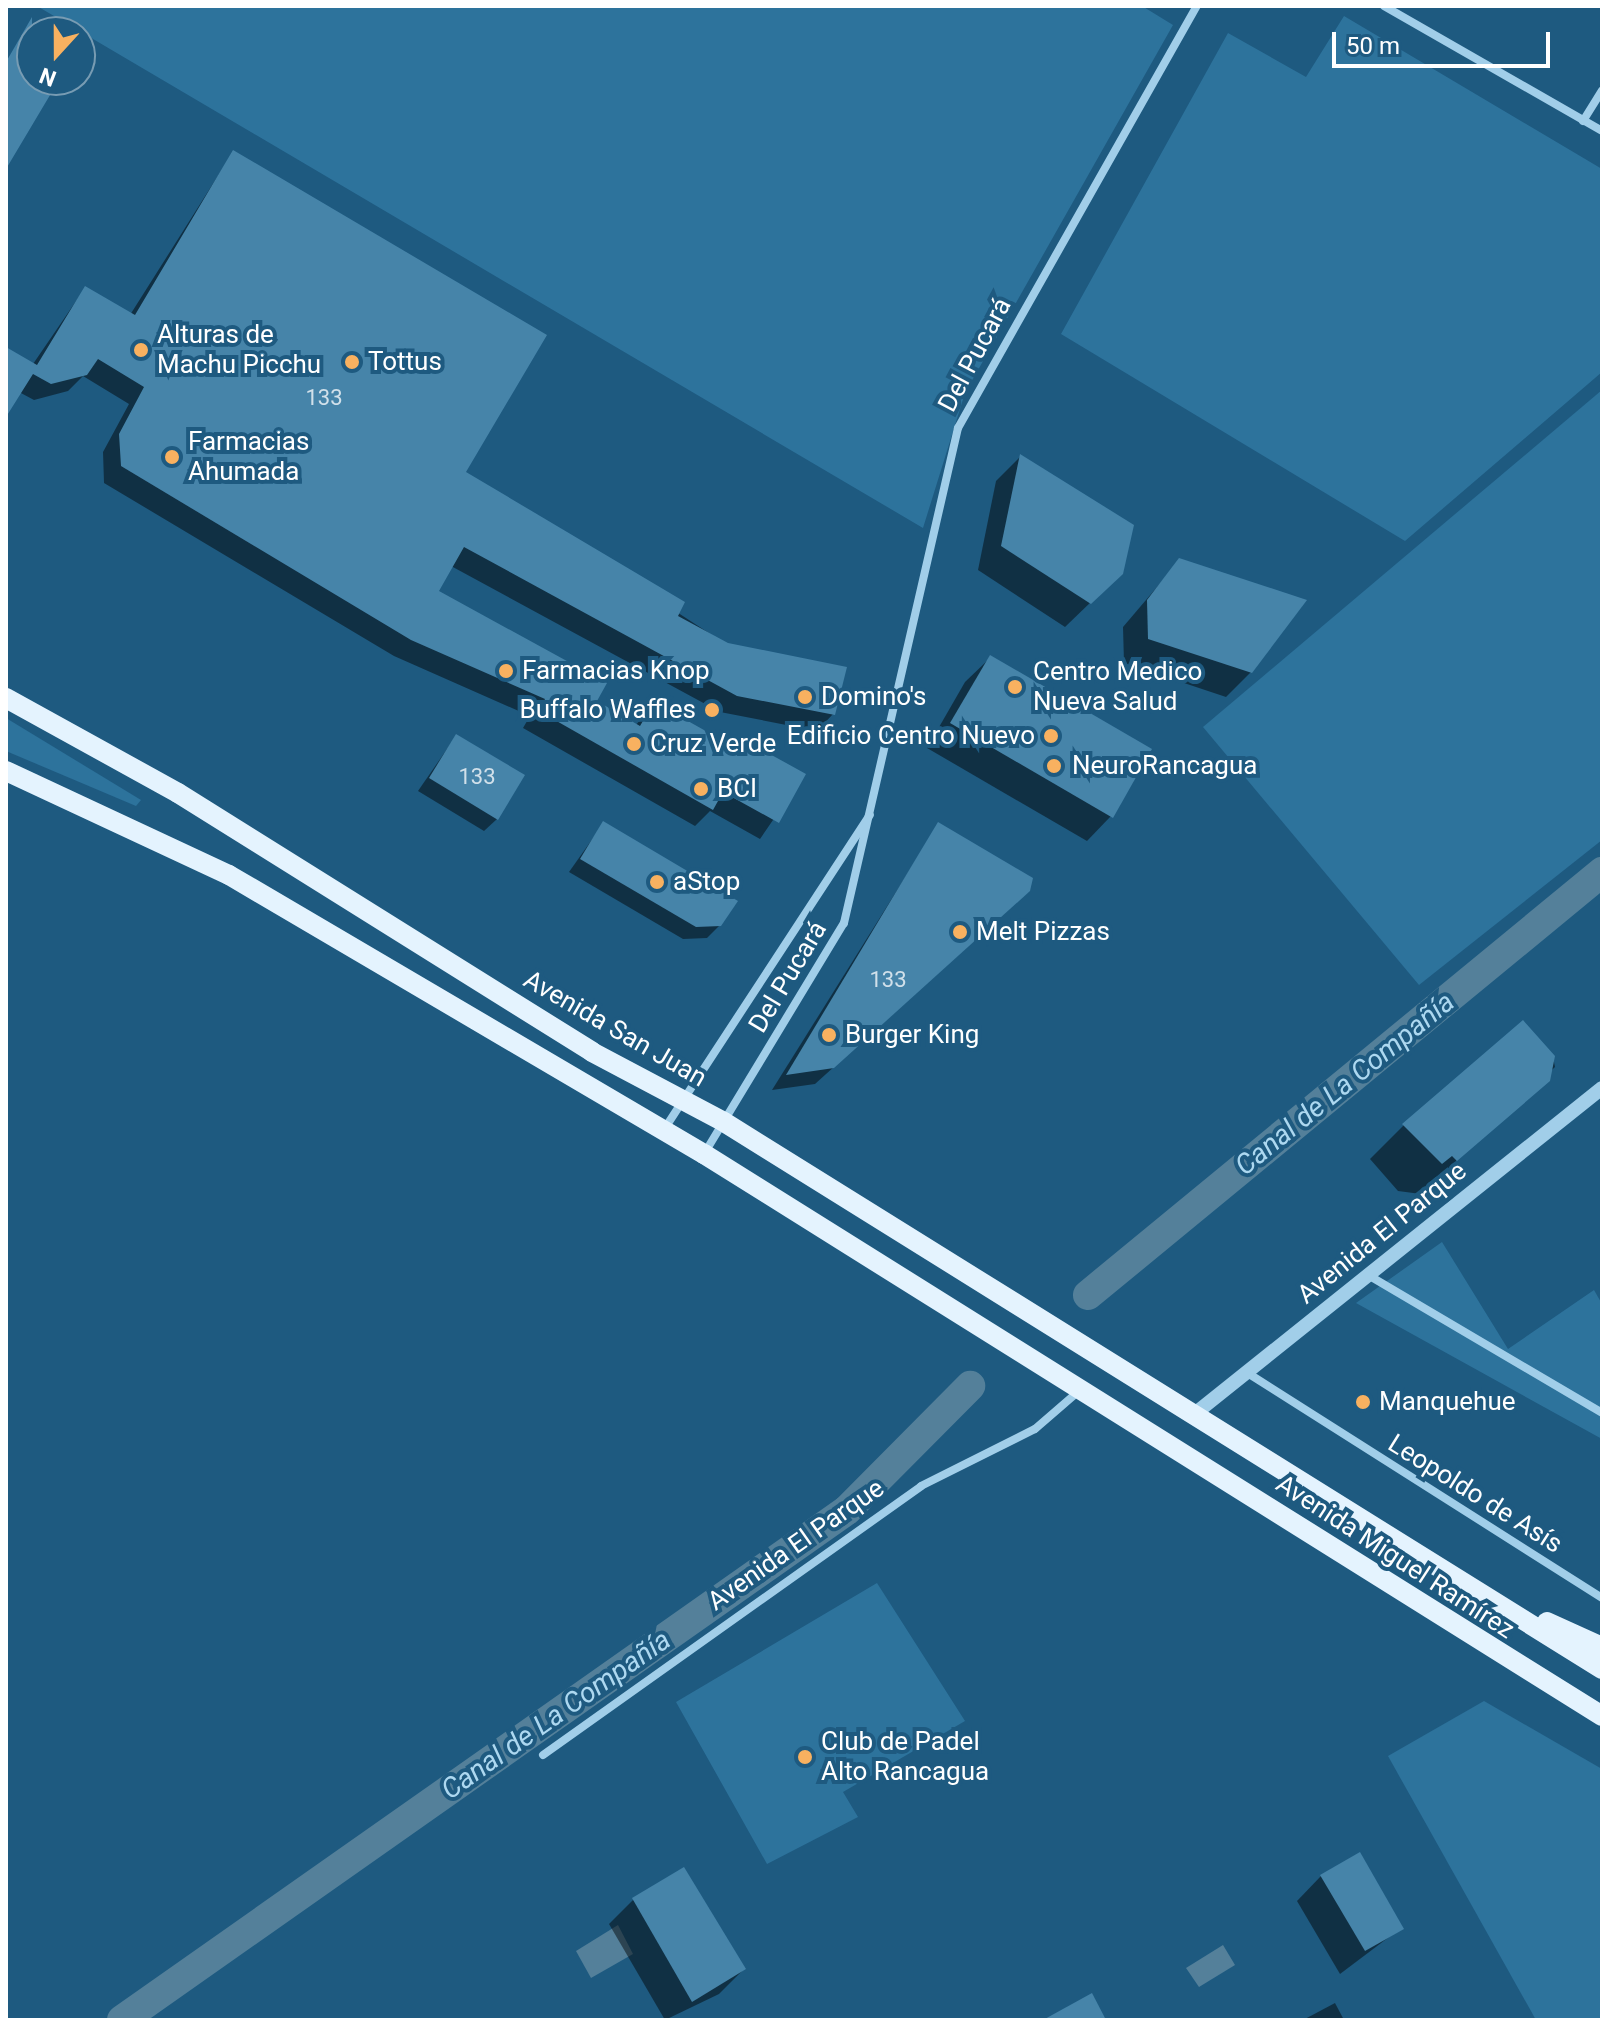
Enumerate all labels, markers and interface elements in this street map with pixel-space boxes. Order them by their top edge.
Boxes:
north arrow [16,16,96,96]
scale bar [1336,16,1554,66]
text: 50 m [1346,32,1400,60]
text: N [36,63,60,91]
street label: Del Pucará [932,293,1018,417]
place label: Alturas de Machu Picchu [157,319,321,380]
marker: Alturas de Machu Picchu [132,341,150,359]
place label: Tottus [368,346,442,378]
marker: Tottus [343,353,361,371]
house number: 133 [305,385,343,411]
place label: Farmacias Ahumada [188,426,309,488]
marker: Farmacias Ahumada [163,448,181,466]
place label: Farmacias Knop [522,655,710,687]
place label: Centro Medico Nueva Salud [1033,656,1202,718]
marker: Farmacias Knop [497,662,515,680]
marker: Centro Medico Nueva Salud [1004,676,1026,698]
place label: Domino's [821,681,926,713]
marker: Domino's [796,688,814,706]
place label: Buffalo Waffles [519,694,696,726]
marker: Buffalo Waffles [703,701,721,719]
place label: Edificio Centro Nuevo [787,720,1035,752]
marker: Edificio Centro Nuevo [1042,727,1060,745]
place label: Cruz Verde [650,728,776,760]
marker: Cruz Verde [625,735,643,753]
place label: NeuroRancagua [1072,750,1257,782]
marker: NeuroRancagua [1043,755,1065,777]
house number: 133 [458,764,496,790]
place label: BCI [717,773,757,805]
marker: BCI [692,780,710,798]
place label: aStop [673,866,740,898]
marker: aStop [648,873,666,891]
street label: Del Pucará [743,916,833,1038]
place label: Melt Pizzas [976,916,1110,948]
marker: Melt Pizzas [951,923,969,941]
street label: Avenida San Juan [518,964,712,1094]
house number: 133 [869,967,907,993]
water label: Canal de La Compañía [1229,985,1461,1183]
place label: Burger King [845,1019,979,1051]
marker: Burger King [820,1026,838,1044]
street label: Avenida El Parque [1291,1155,1473,1311]
place label: Manquehue [1379,1386,1516,1418]
marker: Manquehue [1354,1393,1372,1411]
street label: Leopoldo de Asís [1382,1428,1568,1560]
street label: Avenida Miguel Ramírez [1270,1468,1520,1646]
street label: Avenida El Parque [702,1473,890,1617]
water label: Canal de La Compañía [435,1623,677,1807]
place label: Club de Padel Alto Rancagua [821,1726,989,1788]
marker: Club de Padel Alto Rancagua [796,1748,814,1766]

